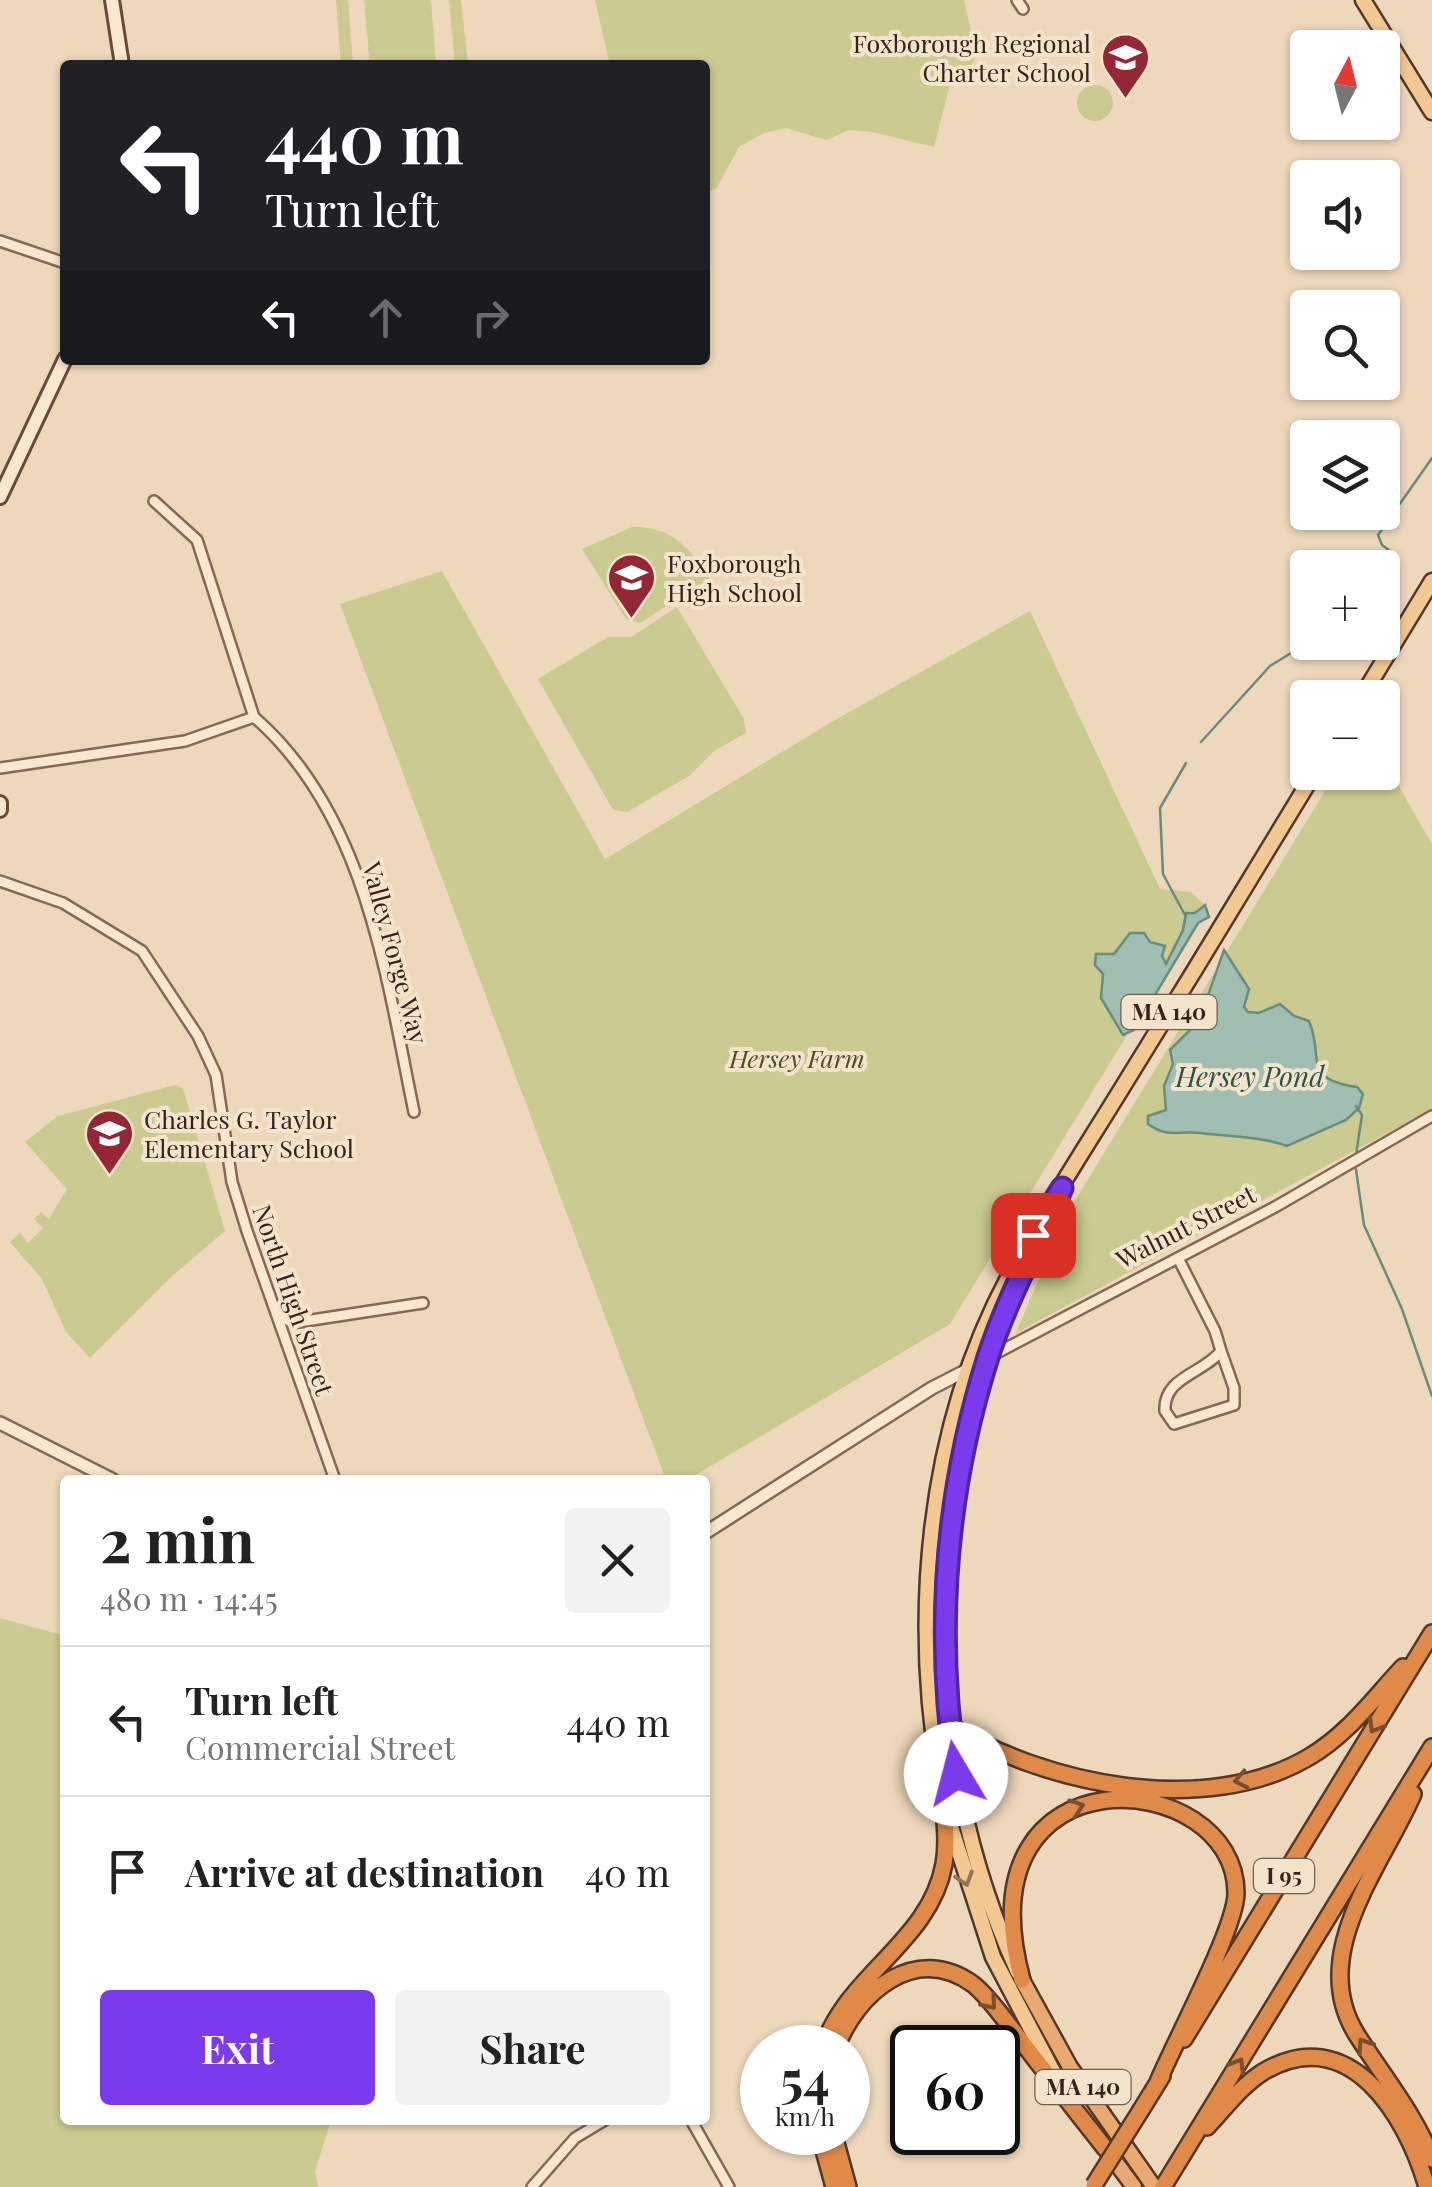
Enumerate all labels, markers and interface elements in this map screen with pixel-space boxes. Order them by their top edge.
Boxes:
place label: Foxborough Regional Charter School [853,26,1091,88]
north arrow [1290,30,1400,140]
map controls [1290,30,1400,790]
school or university icon: Foxborough Regional Charter School [1100,32,1152,100]
text: 440 m [265,88,464,182]
icon: left [100,100,230,230]
button: sound [1290,160,1400,270]
text: Turn left [265,178,439,238]
icon: left [253,290,308,345]
icon: ahead [358,290,413,345]
icon: right [463,290,518,345]
button: search [1290,290,1400,400]
button: layers [1290,420,1400,530]
place label: Foxborough High School [667,546,802,608]
button: + [1290,550,1400,660]
school or university icon: Foxborough High School [606,552,658,620]
button: − [1290,680,1400,790]
street label: Valley Forge Way [356,857,437,1048]
road number: MA 140 [1122,995,1216,1029]
park label: Hersey Farm [728,1041,865,1074]
water label: Hersey Pond [1175,1057,1325,1094]
place label: Charles G. Taylor Elementary School [144,1102,354,1164]
school or university icon: Charles G. Taylor Elementary School [83,1108,135,1176]
street label: Walnut Street [1109,1176,1262,1275]
pin [991,1193,1076,1278]
street label: North High Street [246,1200,343,1400]
icon: arrive [1006,1208,1061,1263]
text: 2 min [100,1498,255,1578]
button: close [565,1508,670,1613]
text: 480 m · 14:45 [100,1576,278,1619]
text: Turn left [185,1674,338,1725]
icon: left [100,1694,155,1749]
text: 440 m [566,1696,670,1747]
one-way arrow [1369,1715,1388,1733]
position arrow [904,1722,1008,1826]
text: Commercial Street [185,1725,455,1768]
one-way arrow [1233,1769,1249,1790]
one-way arrow [1068,1798,1085,1819]
icon: arrive [100,1844,155,1899]
text: Arrive at destination [185,1846,544,1897]
text: 40 m [585,1846,670,1897]
road number: I 95 [1254,1859,1314,1893]
one-way arrow [953,1869,974,1886]
button: Exit [100,1990,375,2105]
button: Share [395,1990,670,2105]
one-way arrow [978,1992,996,2010]
speed limit sign: 60 [890,2025,1020,2155]
one-way arrow [1358,2038,1376,2057]
text: 54 [780,2044,830,2111]
one-way arrow [1226,2057,1245,2075]
road number: MA 140 [1036,2070,1130,2104]
text: km/h [775,2099,835,2132]

